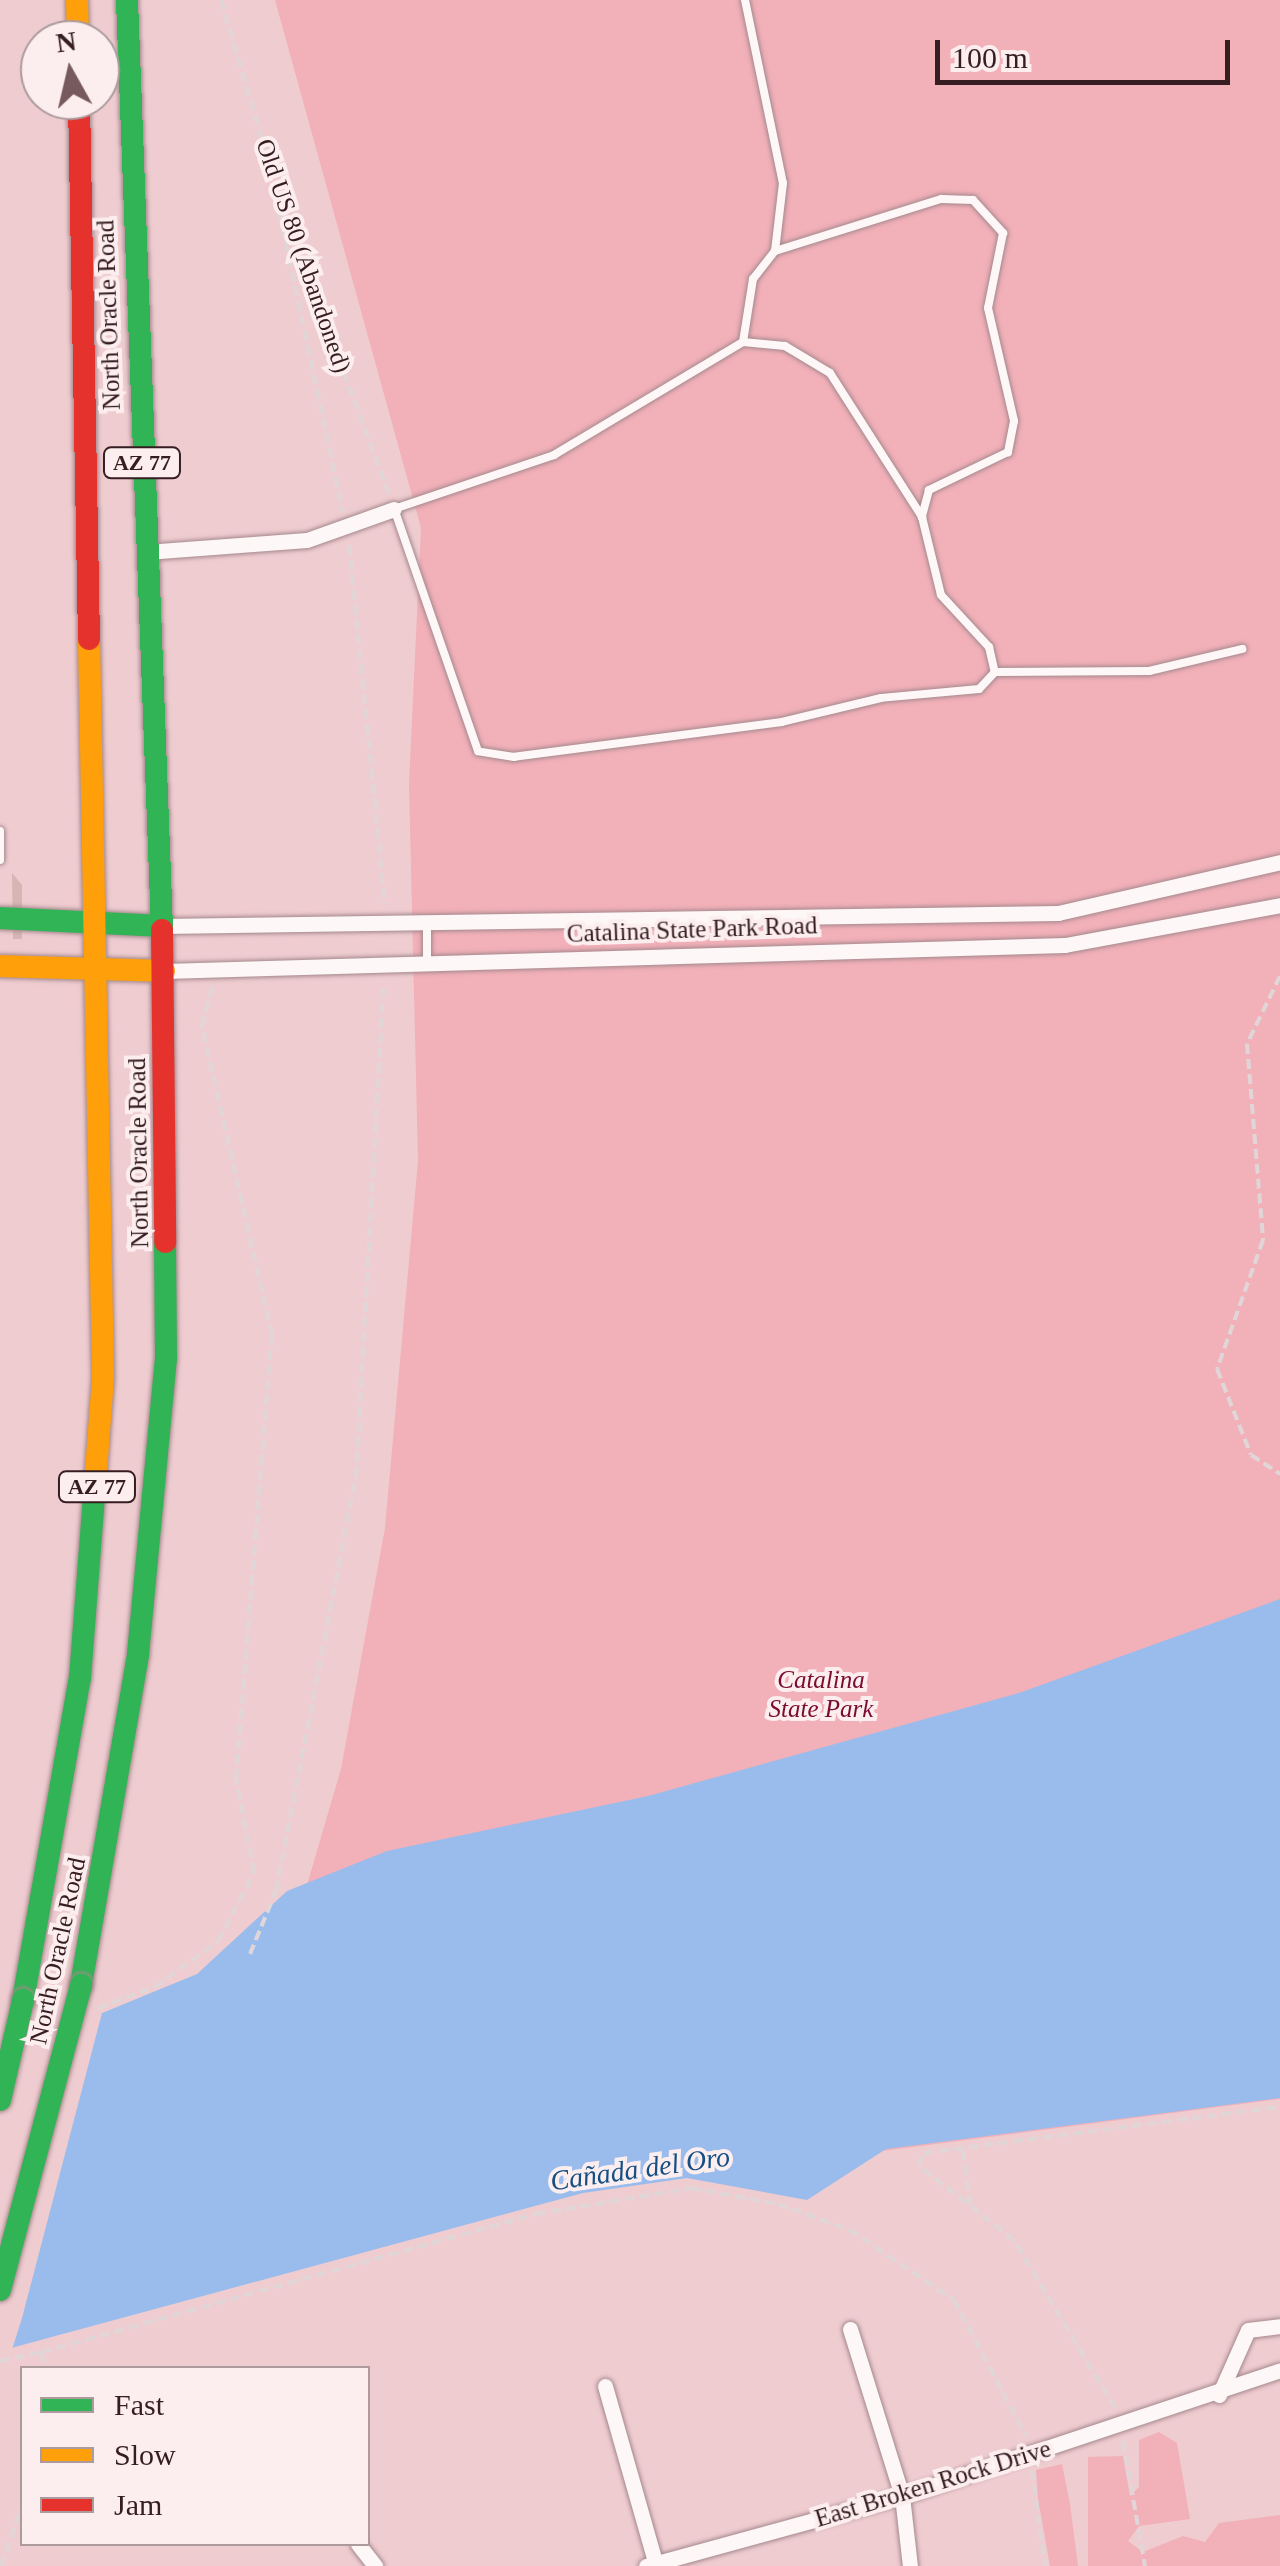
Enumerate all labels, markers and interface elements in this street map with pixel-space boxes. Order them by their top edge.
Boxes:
north arrow [20,20,120,120]
scale bar [940,20,1235,82]
text: N [54,25,78,59]
text: 100 m [952,41,1028,74]
street label: Old US 80 (Abandoned) [249,135,357,377]
street label: North Oracle Road [91,219,127,411]
road number: AZ 77 [102,446,182,480]
street label: Catalina State Park Road [566,911,818,949]
street label: North Oracle Road [122,1058,156,1248]
road number: AZ 77 [57,1470,137,1504]
park label: Catalina State Park [769,1666,873,1725]
street label: North Oracle Road [24,1855,92,2047]
water label: Cañada del Oro [548,2140,732,2198]
legend [20,2366,370,2546]
text: Fast [114,2388,164,2421]
street label: East Broken Rock Drive [811,2434,1055,2534]
text: Slow [114,2438,176,2471]
text: Jam [114,2488,162,2521]

